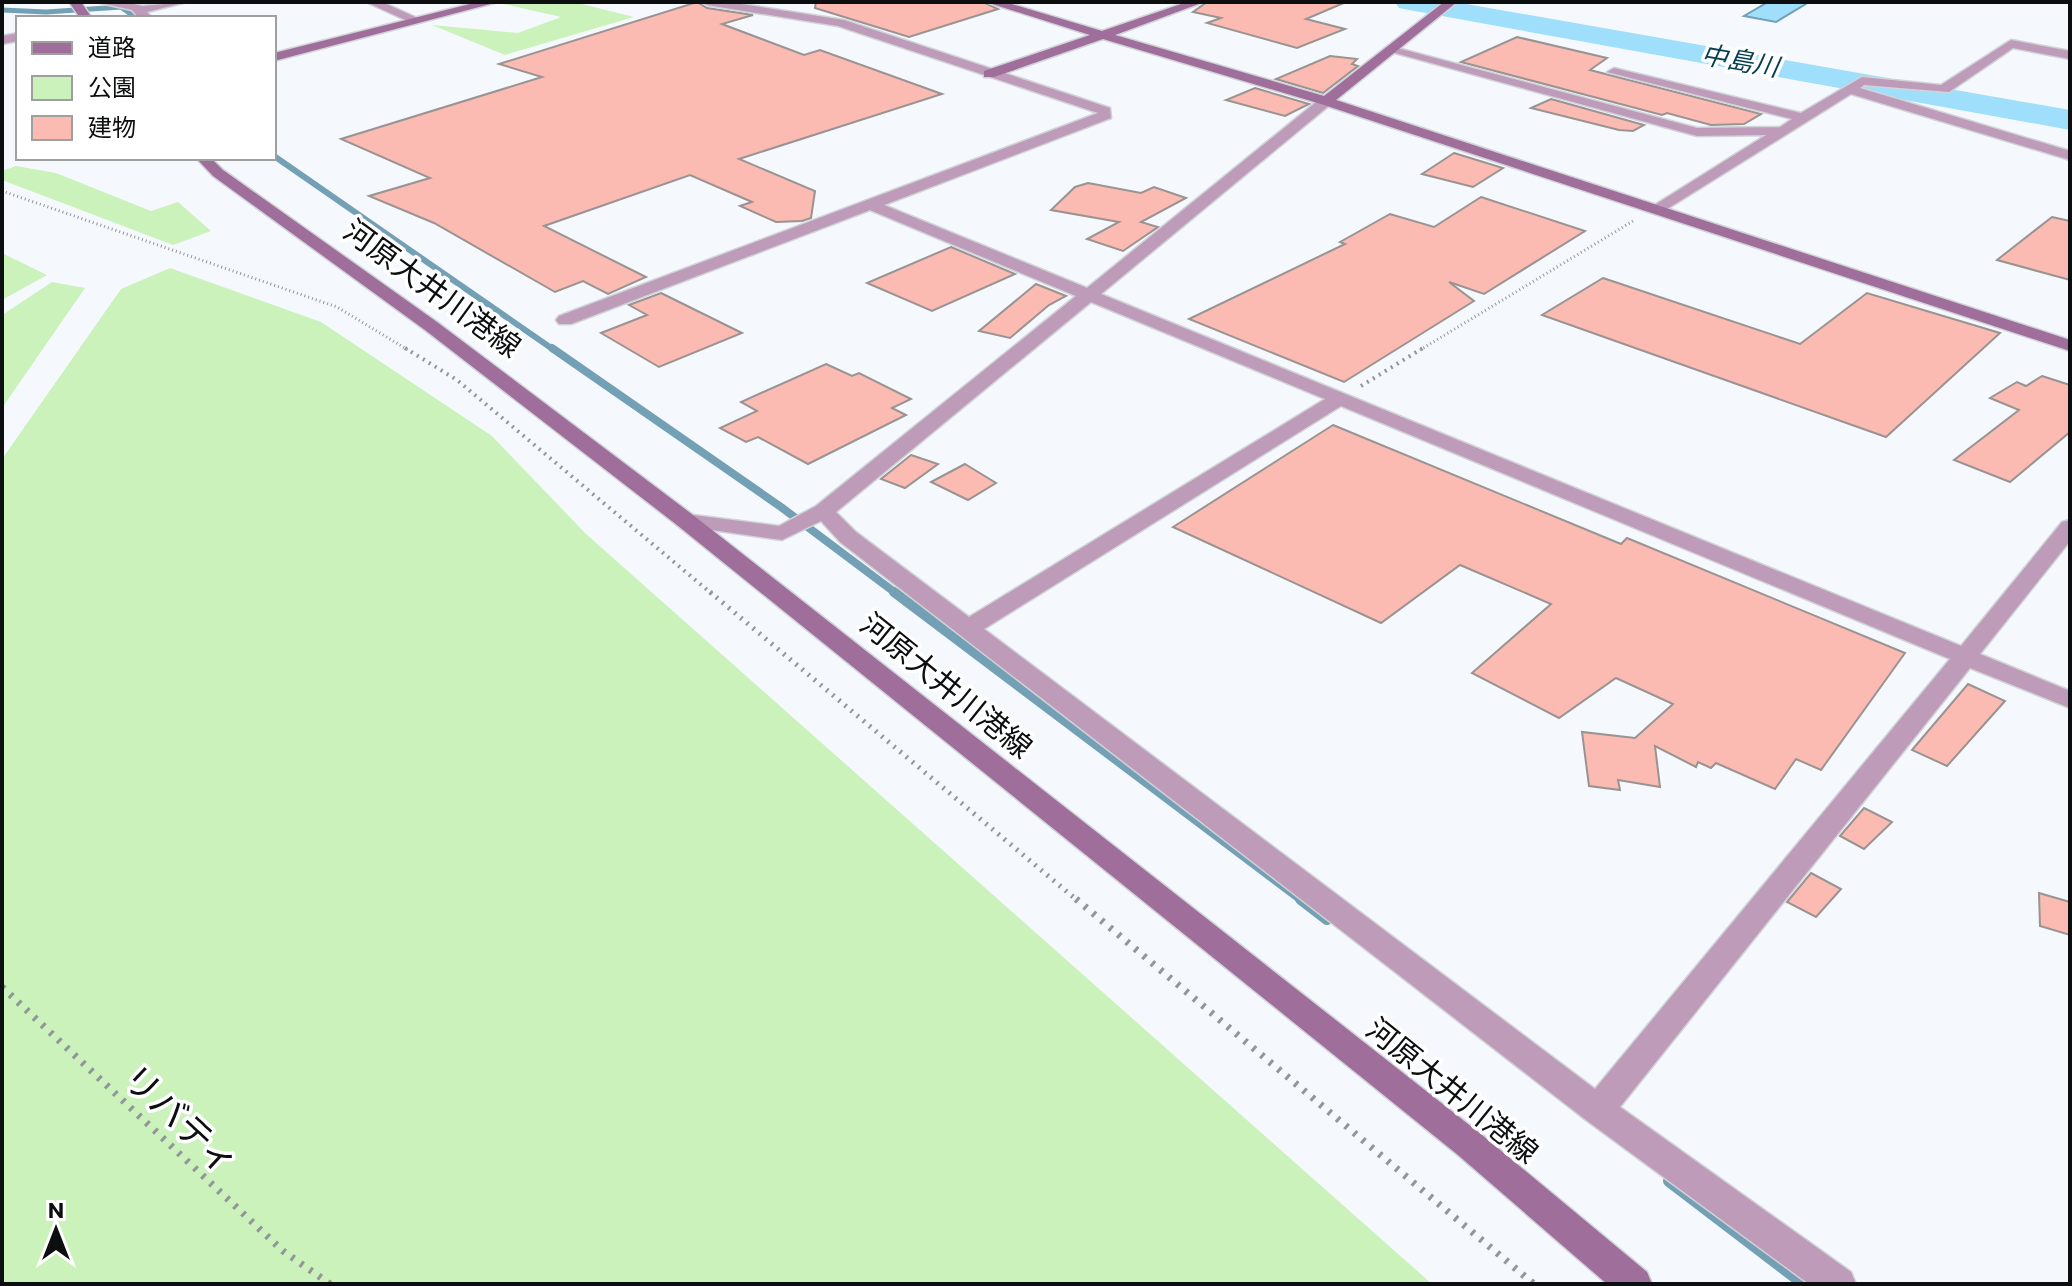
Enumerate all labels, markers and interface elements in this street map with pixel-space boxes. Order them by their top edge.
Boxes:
legend [16,16,276,160]
text: 道路 [88,32,136,61]
water label: 中島川 [1699,37,1784,82]
text: 公園 [88,72,136,101]
text: 建物 [88,112,136,141]
street label: 河原大井川港線 [338,210,529,364]
street label: 河原大井川港線 [854,604,1041,765]
street label: 河原大井川港線 [1360,1009,1547,1170]
street label: リバティ [115,1054,249,1183]
north arrow [16,1190,96,1270]
text: N [48,1196,64,1223]

